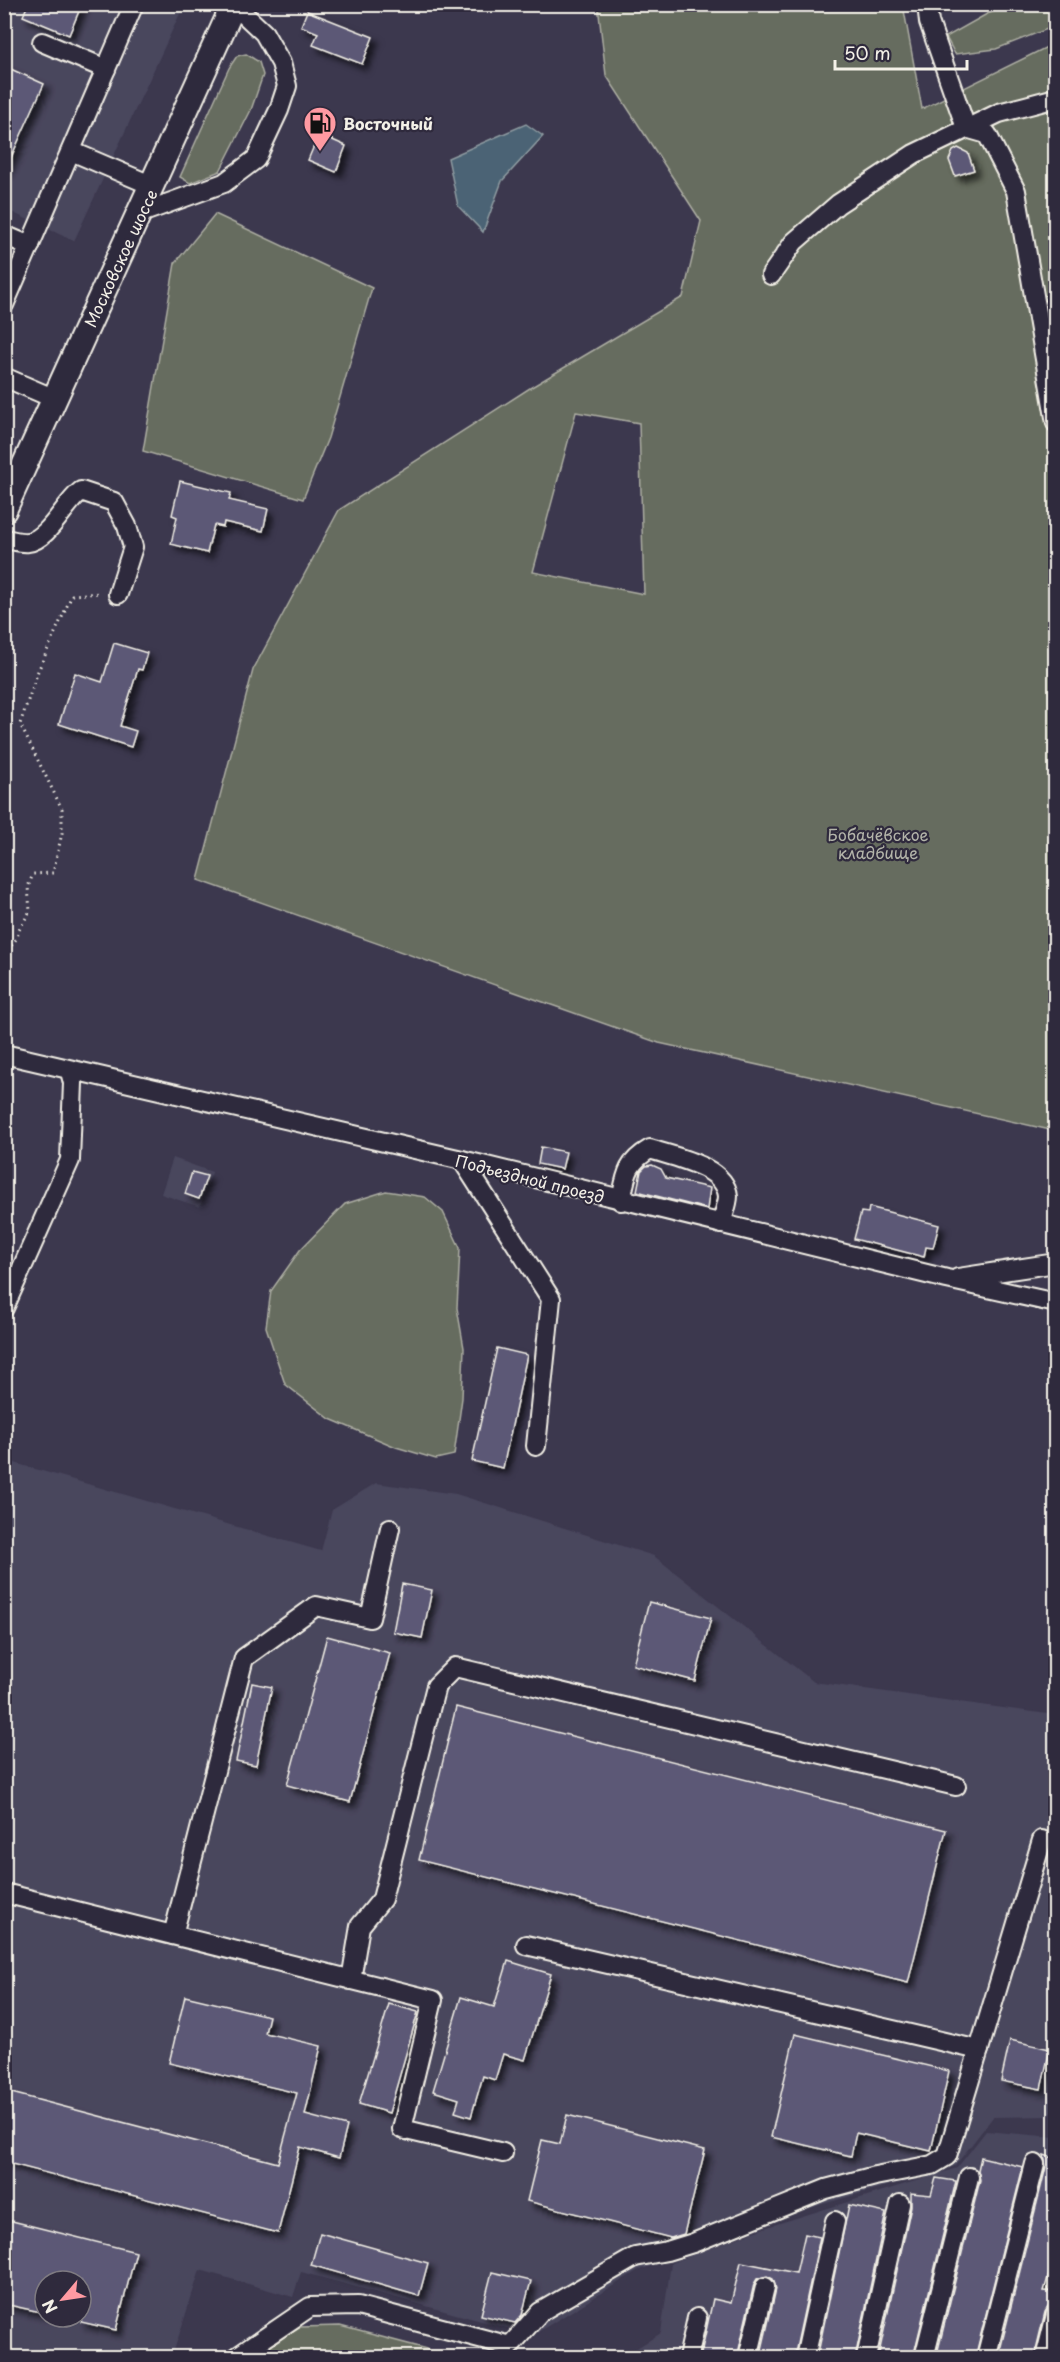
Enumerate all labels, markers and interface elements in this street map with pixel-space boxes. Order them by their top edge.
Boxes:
scale bar [835,33,967,71]
text: 50 m [844,39,891,66]
fuel station icon: Восточный [302,105,338,152]
place label: Восточный [343,111,433,135]
street label: Московское шоссе [77,185,163,331]
park label: Бобачёвское кладбище [827,822,929,864]
street label: Подъездной проезд [453,1148,607,1208]
north arrow [33,2269,93,2329]
text: N [35,2295,63,2318]

